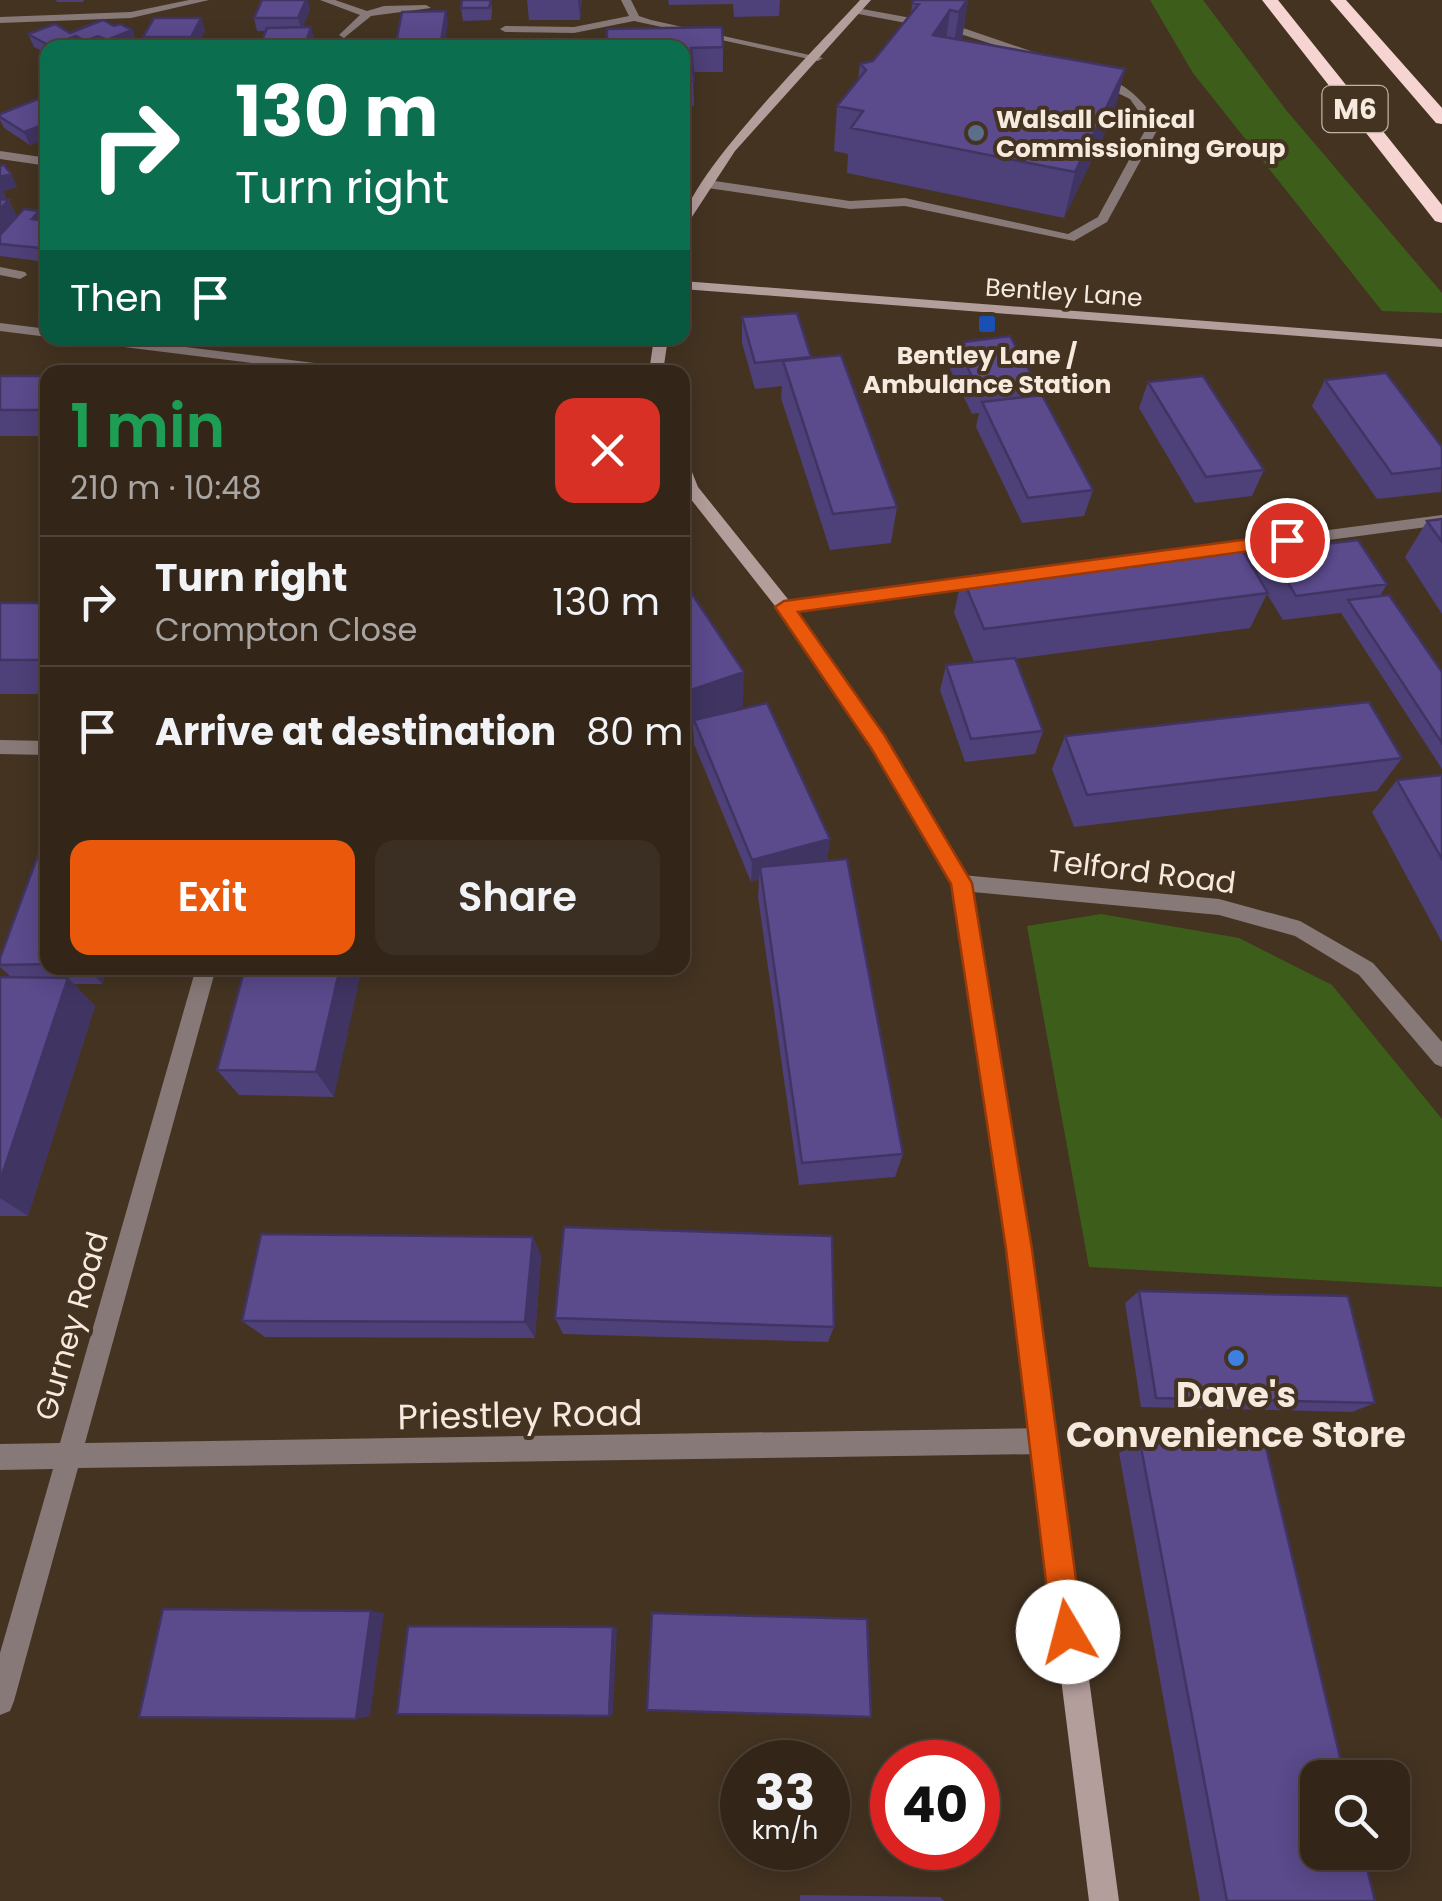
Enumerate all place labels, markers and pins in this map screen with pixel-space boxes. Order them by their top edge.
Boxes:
place label: Walsall Clinical Commissioning Group [996,102,1285,166]
marker: Walsall Clinical Commissioning Group [965,122,987,144]
marker: Bentley Lane / Ambulance Station [976,313,998,335]
place label: Bentley Lane / Ambulance Station [863,338,1111,402]
pin [1245,498,1330,583]
marker: Dave's Convenience Store [1225,1347,1247,1369]
place label: Dave's Convenience Store [1066,1370,1406,1459]

